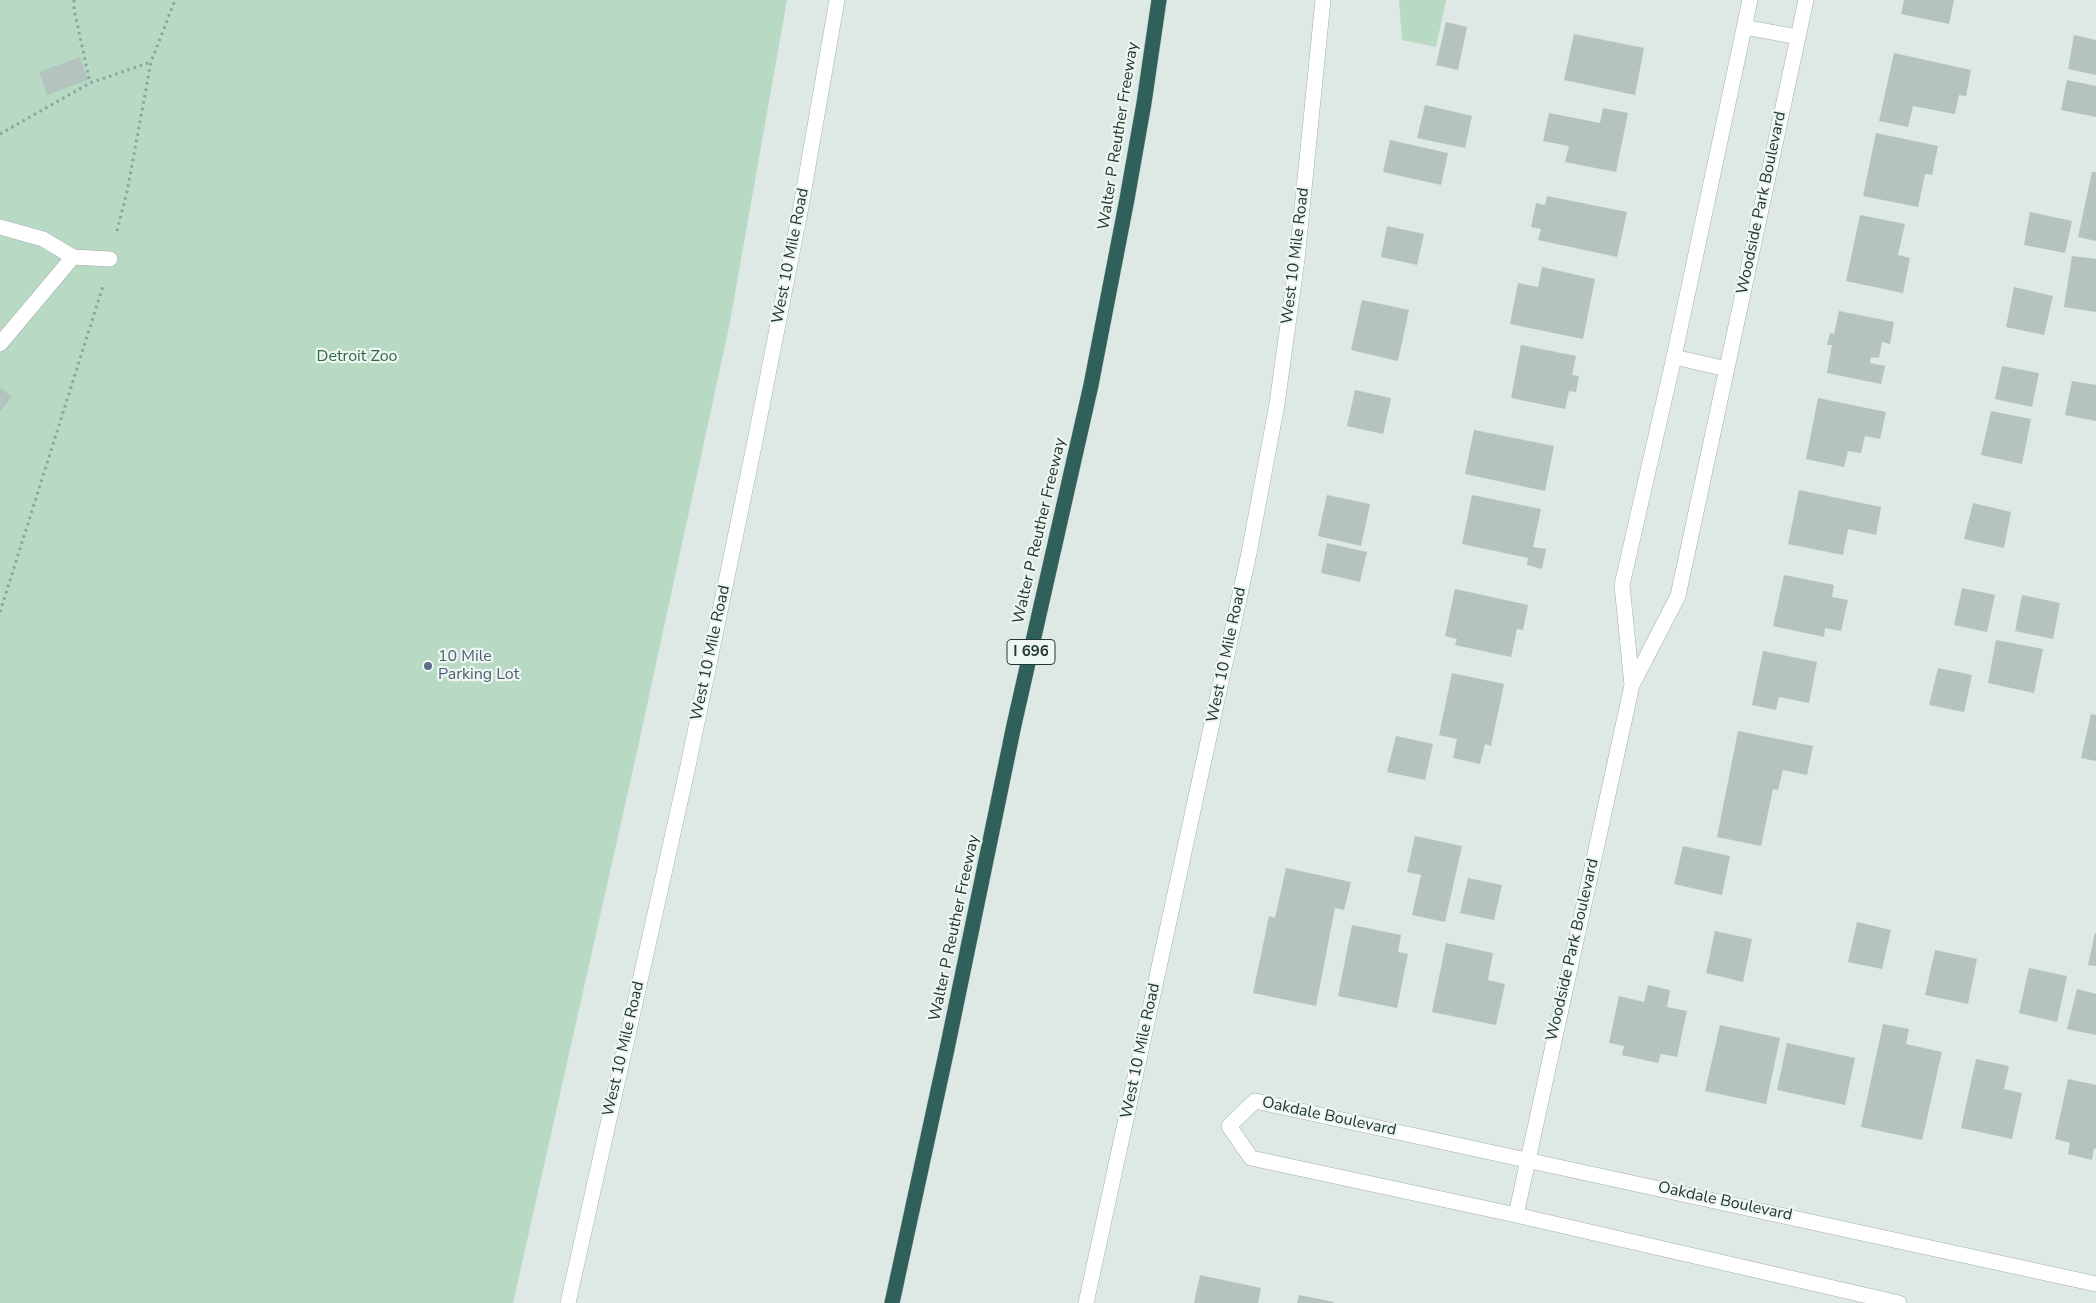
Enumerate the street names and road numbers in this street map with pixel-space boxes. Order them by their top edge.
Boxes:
street label: Walter P Reuther Freeway [1095,41,1143,231]
street label: Woodside Park Boulevard [1733,110,1791,296]
street label: West 10 Mile Road [1278,186,1314,326]
street label: West 10 Mile Road [768,187,814,325]
street label: Walter P Reuther Freeway [1009,436,1071,626]
street label: West 10 Mile Road [687,584,735,722]
street label: West 10 Mile Road [1203,586,1251,724]
road number: I 696 [1007,640,1055,664]
street label: Walter P Reuther Freeway [926,833,984,1023]
street label: Woodside Park Boulevard [1543,857,1603,1043]
street label: West 10 Mile Road [599,980,649,1118]
street label: West 10 Mile Road [1117,982,1165,1120]
street label: Oakdale Boulevard [1260,1093,1398,1141]
street label: Oakdale Boulevard [1656,1178,1794,1226]

